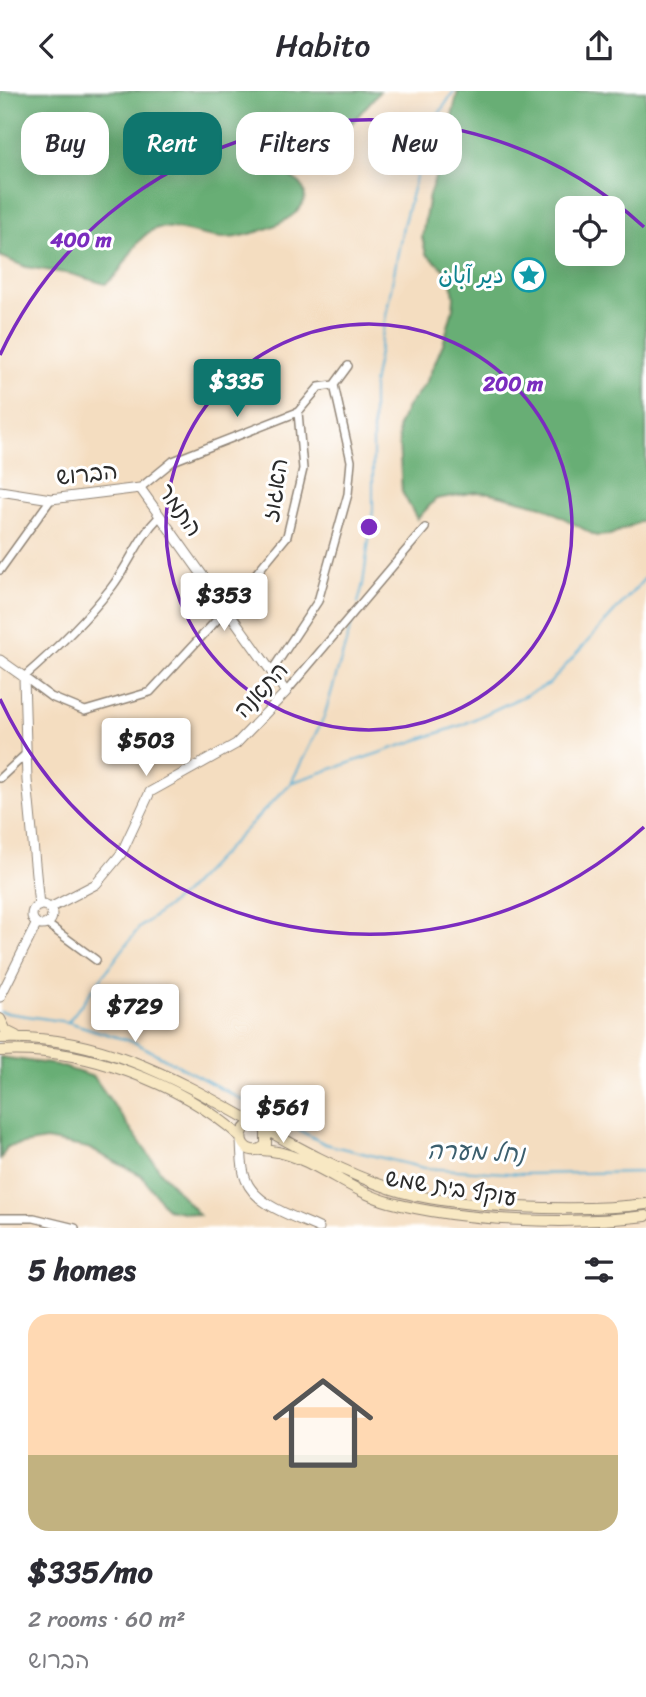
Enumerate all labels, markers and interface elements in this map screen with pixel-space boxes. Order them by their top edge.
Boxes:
text: Habito [276,17,370,74]
icon: back [28,27,66,65]
icon: share [580,27,618,65]
chip: Buy [21,112,109,175]
chip: Rent [123,112,222,175]
chip: Filters [236,112,354,175]
chip: New [368,112,462,175]
map controls [555,196,625,266]
button: locate [555,196,625,266]
text: 400 m [49,221,112,259]
place label: دير آبان [438,255,504,296]
place icon: دير آبان [510,256,548,294]
pin: $335 [196,359,278,419]
text: $335 [210,361,264,402]
text: 200 m [482,365,544,403]
street label: הברוש [54,450,120,498]
street label: האגוז [250,455,300,525]
street label: התמר [146,474,214,546]
centre of rings [357,515,381,539]
pin: $353 [183,573,265,633]
text: $353 [197,575,251,616]
street label: התאנה [223,652,299,728]
pin: $503 [105,719,187,778]
text: $503 [118,720,174,761]
pin: $729 [94,985,176,1044]
text: $729 [107,986,163,1027]
pin: $561 [242,1086,324,1145]
text: $561 [257,1087,309,1128]
water label: נחל מערה [426,1129,528,1175]
street label: עוקף בית שמש [382,1157,520,1219]
text: 5 homes [28,1243,136,1297]
icon: filters [580,1251,618,1289]
icon: home [260,1360,386,1486]
text: $335/mo [28,1545,153,1599]
text: 2 rooms · 60 m² [28,1599,186,1640]
text: הברוש [28,1640,90,1681]

